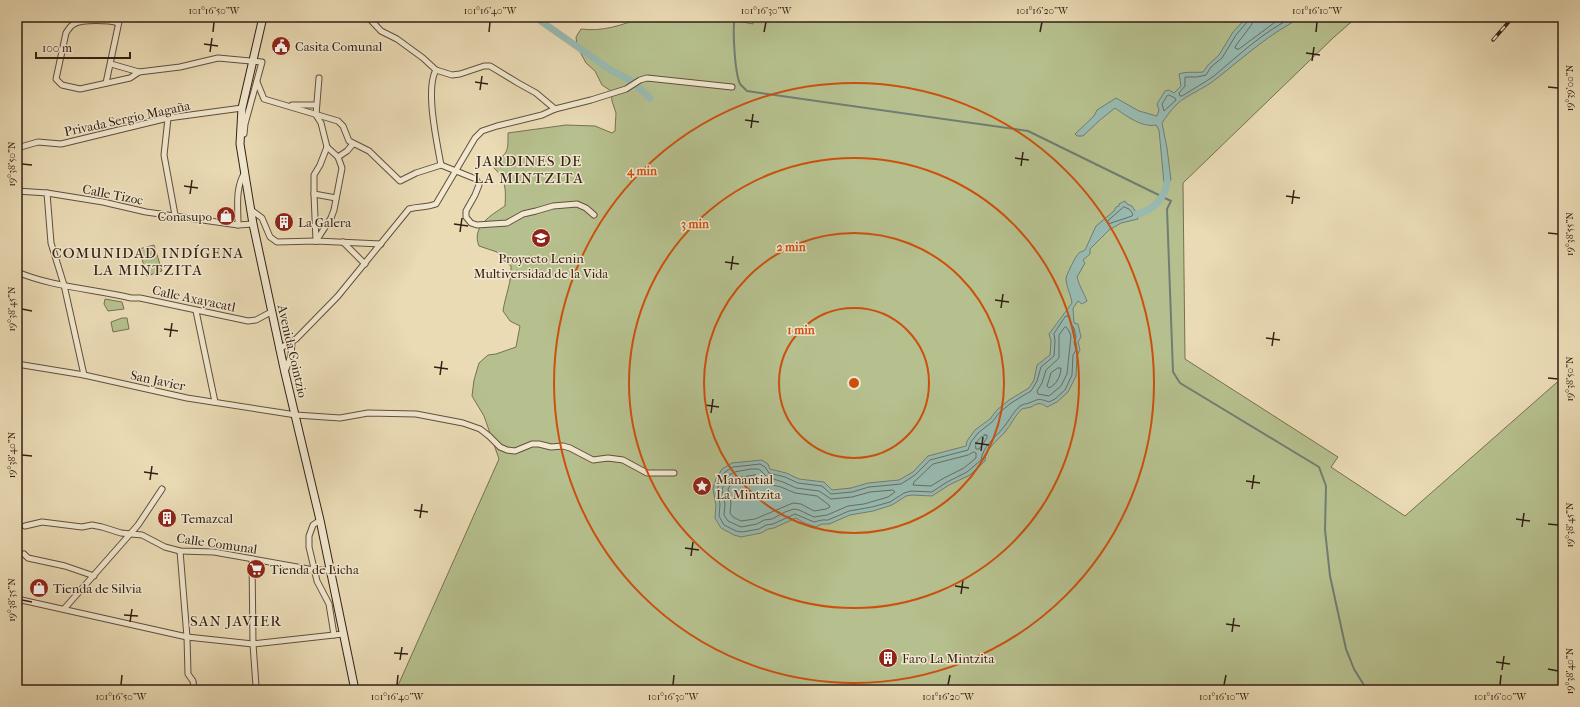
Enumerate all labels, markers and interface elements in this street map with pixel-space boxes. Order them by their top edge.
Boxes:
text: 101°16'50"W [189,5,241,17]
text: 101°16'40"W [464,5,517,17]
text: 101°16'30"W [741,5,792,17]
text: 101°16'20"W [1016,5,1069,17]
text: 101°16'10"W [1292,5,1343,17]
scale bar [36,34,130,60]
public building icon: Casita Comunal [270,35,292,57]
place label: Casita Comunal [295,39,383,54]
text: 100 m [42,41,72,55]
text: 19°39'00"N [1564,64,1576,111]
street label: Privada Sergio Magaña [63,98,192,139]
text: 19°38'50"N [6,141,18,187]
district label: JARDINES DE LA MINTZITA [474,152,584,187]
text: 4 min [626,164,658,179]
street label: Calle Tizoc [81,181,145,208]
shop icon: Conasupo [215,205,237,227]
place label: Conasupo [157,209,212,224]
building icon: La Galera [273,211,295,233]
text: 19°38'55"N [1564,212,1576,256]
place label: La Galera [298,215,352,230]
text: 3 min [681,217,710,232]
school or university icon: Proyecto Lenin Multiversidad de la Vida [530,227,552,249]
text: 2 min [776,240,807,254]
district label: COMUNIDAD INDÍGENA LA MINTZITA [52,244,244,279]
place label: Proyecto Lenin Multiversidad de la Vida [474,251,609,281]
street label: Calle Axayacatl [151,282,237,315]
text: 19°38'45"N [6,286,18,332]
street label: Avenida Cointzio [274,302,311,400]
text: 1 min [787,323,816,337]
text: 19°38'50"N [1564,356,1576,402]
street label: San Javier [129,367,187,394]
centre of rings [847,376,861,390]
text: 19°38'40"N [6,431,18,478]
place label: Manantial La Mintzita [716,472,782,502]
place icon: Manantial La Mintzita [691,475,713,497]
text: 19°38'45"N [1564,502,1576,548]
building icon: Temazcal [156,507,178,529]
place label: Temazcal [181,511,233,526]
street label: Calle Comunal [176,530,259,557]
supermarket icon: Tienda de Licha [245,558,267,580]
place label: Tienda de Licha [270,562,360,577]
shop icon: Tienda de Silvia [28,577,50,599]
text: 19°38'35"N [6,578,18,622]
place label: Tienda de Silvia [53,581,143,596]
district label: SAN JAVIER [190,612,282,630]
building icon: Faro La Mintzita [877,647,899,669]
text: 19°38'40"N [1564,647,1576,694]
place label: Faro La Mintzita [902,651,995,666]
text: 101°16'50"W [96,691,148,703]
text: 101°16'40"W [371,691,424,703]
text: 101°16'30"W [648,691,699,703]
text: 101°16'20"W [922,691,975,703]
text: 101°16'10"W [1199,691,1250,703]
text: 101°16'00"W [1474,691,1527,703]

